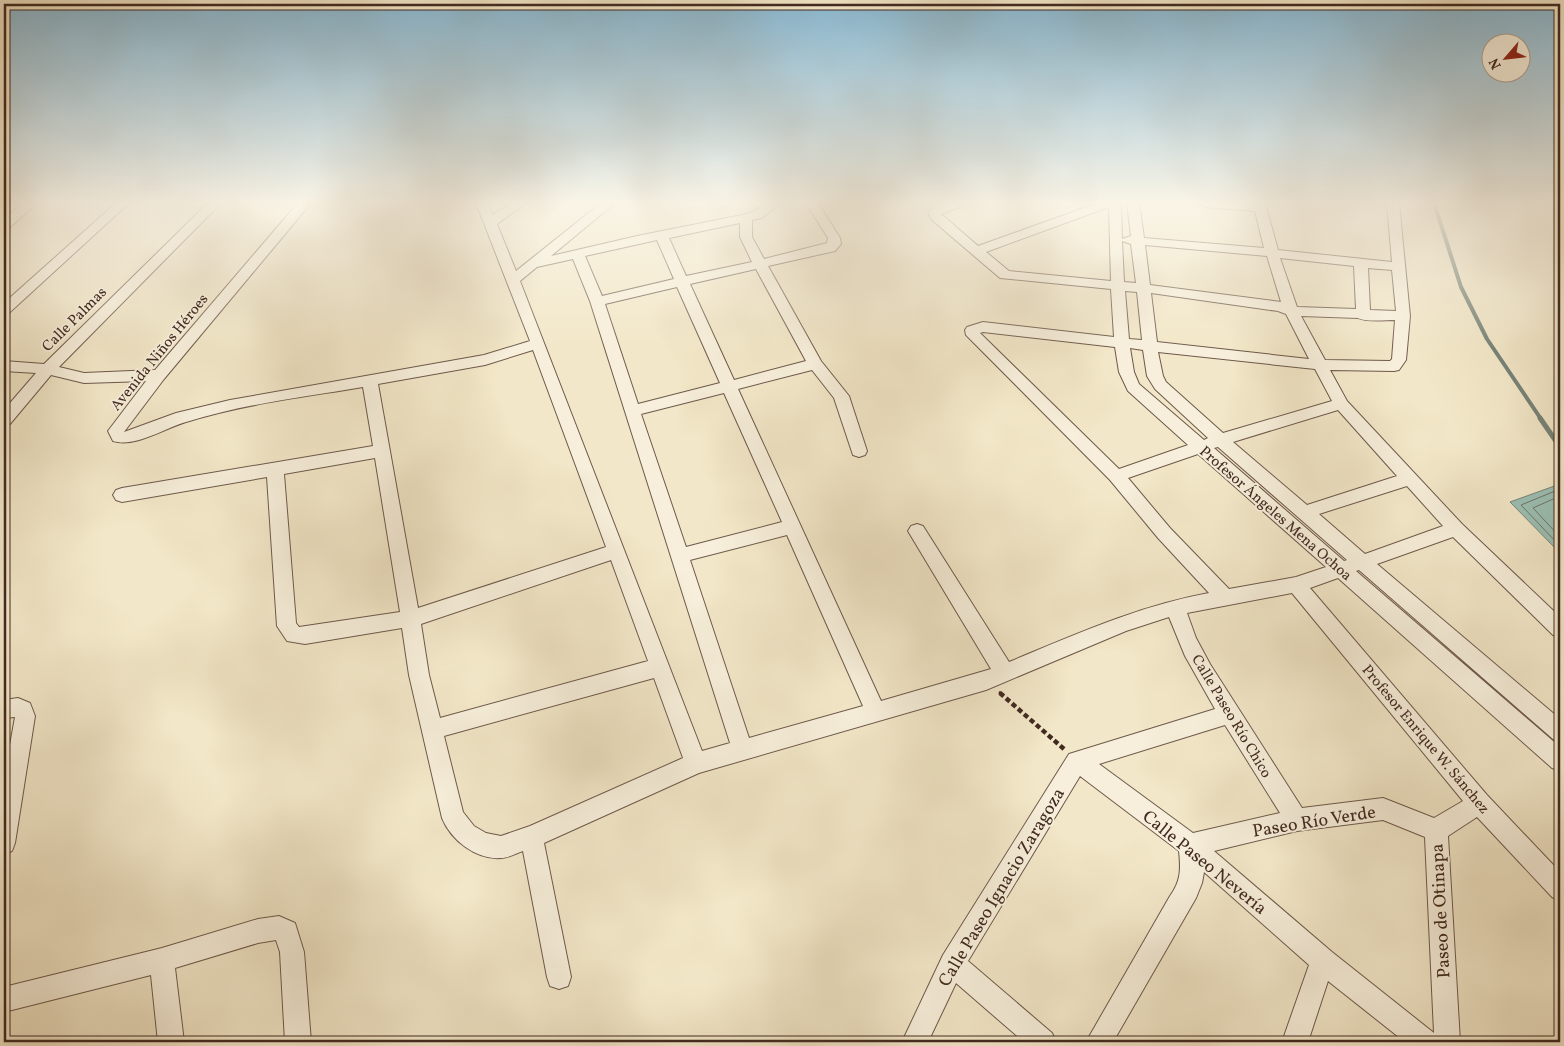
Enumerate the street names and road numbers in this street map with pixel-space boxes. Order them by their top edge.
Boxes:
street label: Calle Palmas [38,283,112,357]
street label: Avenida Niños Héroes [106,290,214,416]
street label: Profesor Ángeles Mena Ochoa [1194,442,1356,586]
street label: Calle Paseo Río Chico [1185,651,1276,783]
street label: Profesor Enrique W. Sánchez [1356,661,1494,819]
street label: Calle Paseo Ignacio Zaragoza [933,784,1072,992]
street label: Paseo Río Verde [1251,800,1378,845]
street label: Calle Paseo Nevería [1136,805,1272,921]
street label: Paseo de Otinapa [1425,843,1458,979]

